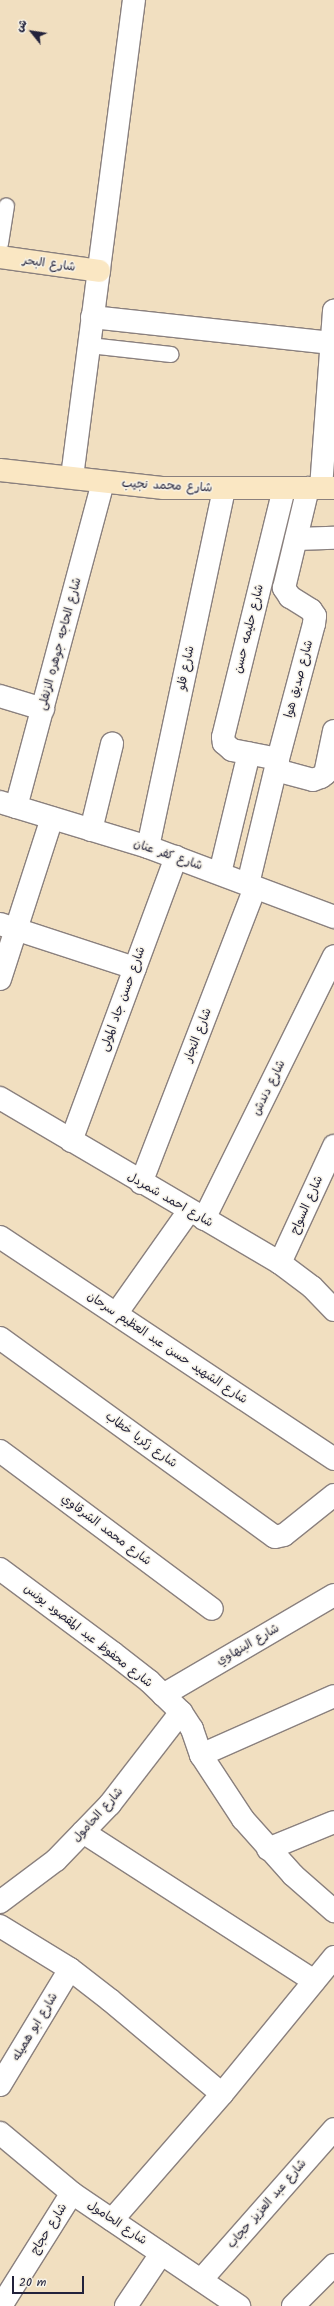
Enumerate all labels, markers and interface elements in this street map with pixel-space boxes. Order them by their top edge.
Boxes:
north arrow [12,12,52,52]
text: ش [11,16,32,36]
street label: شارع البحر [22,253,76,275]
street label: شارع محمد نجيب [121,476,213,496]
street label: شارع الحاجه جوهره الزنفلى [35,576,85,712]
street label: شارع حليمه حسن [231,583,267,675]
street label: شارع صديق هوا [282,639,316,719]
street label: شارع فلو [174,645,198,691]
street label: شارع كفر عنان [132,836,204,874]
street label: شارع حسن جاد المولى [97,945,149,1053]
street label: شارع النجار [181,1006,215,1064]
street label: شارع دندش [249,1058,289,1118]
street label: شارع احمد شمردل [125,1170,215,1230]
street label: شارع السواح [288,1173,326,1237]
street label: شارع الشهيد حسن عبد العظيم سرحان [84,1289,250,1407]
street label: شارع زكريا خطاب [102,1409,180,1471]
street label: شارع محمد الشرقاوي [58,1491,154,1569]
street label: شارع محفوظ عبد المقصود يونس [21,1581,155,1691]
street label: شارع البنهاوي [214,1621,282,1669]
street label: شارع الحامول [70,1785,126,1845]
street label: شارع ابو هميله [9,1990,61,2064]
street label: شارع عبد العزيز حجاب [224,2156,310,2252]
street label: شارع الحامول [85,2198,149,2248]
street label: شارع حجاج [28,2201,70,2257]
scale bar [14,2268,86,2294]
text: 20 m [19,2273,46,2292]

